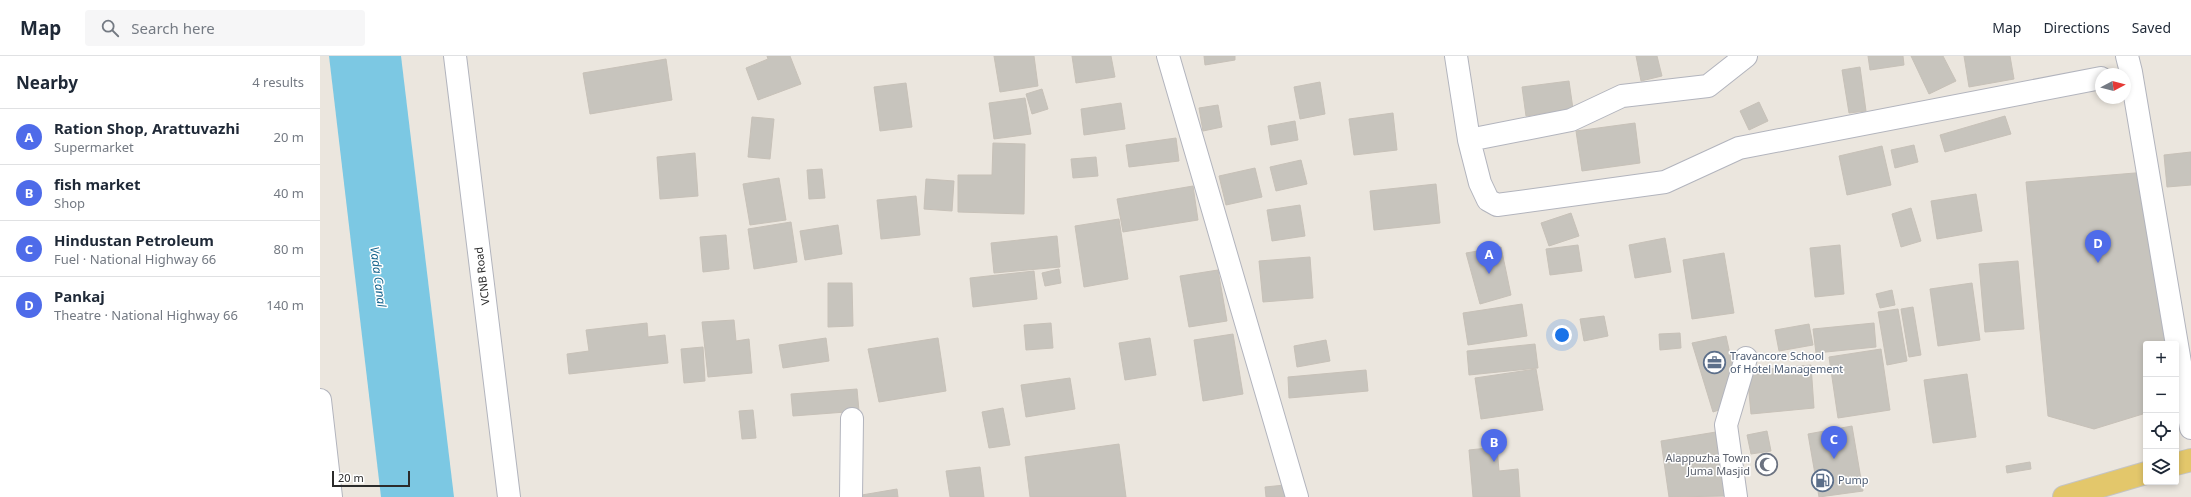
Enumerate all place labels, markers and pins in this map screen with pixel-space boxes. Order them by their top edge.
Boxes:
pin: D [2085,230,2111,263]
pin: A [1476,241,1502,274]
place label: Travancore School of Hotel Management [1730,348,1843,376]
office icon: Travancore School of Hotel Management [1702,349,1728,375]
pin: C [1821,426,1847,459]
pin: B [1481,429,1507,462]
place label: Alappuzha Town Juma Masjid [1665,450,1750,478]
mosque icon: Alappuzha Town Juma Masjid [1753,451,1779,477]
fuel station icon: Pump [1810,467,1836,493]
place label: Pump [1838,472,1869,487]

